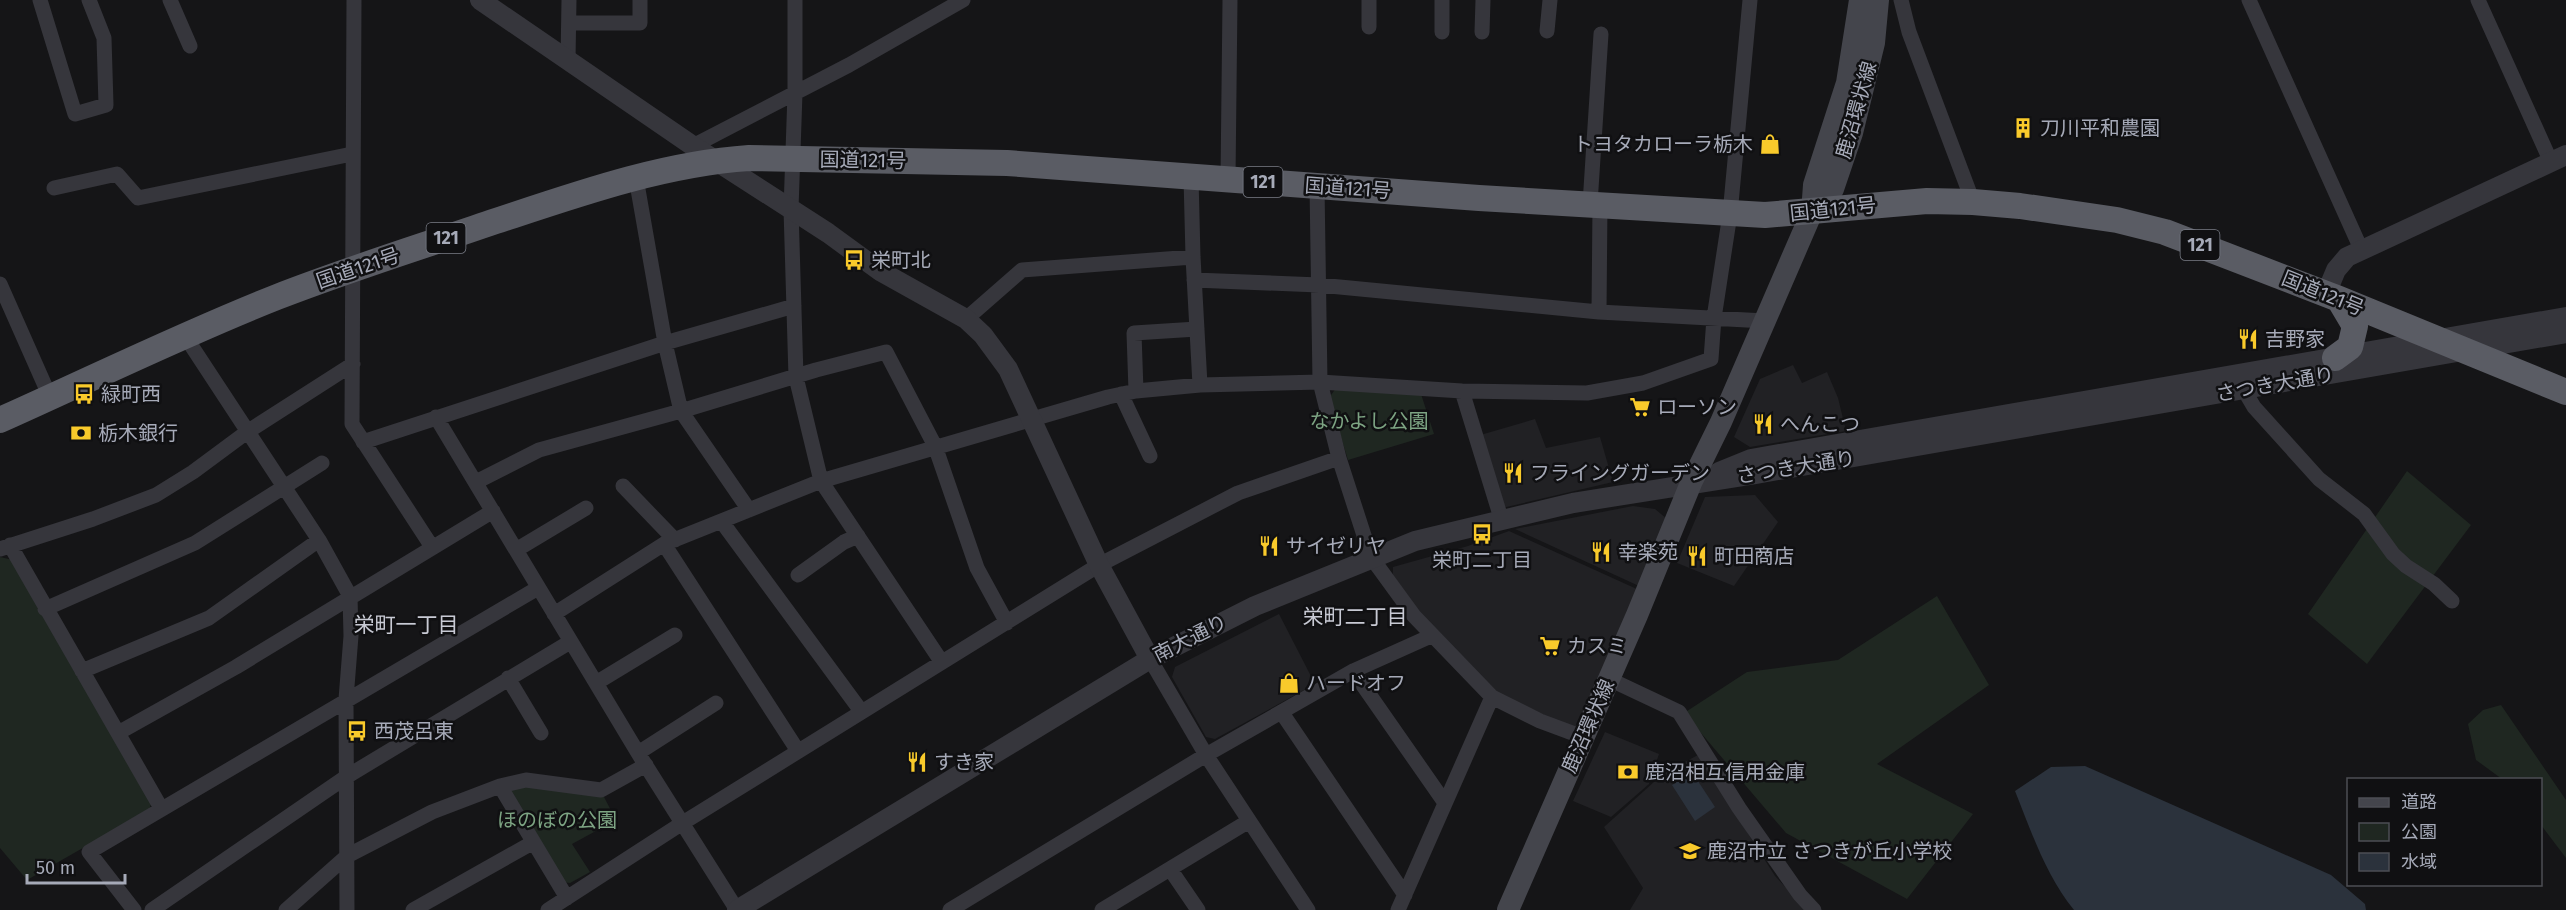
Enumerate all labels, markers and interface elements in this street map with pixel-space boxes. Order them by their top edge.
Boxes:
street label: 鹿沼環状線 [1831,59,1881,161]
building icon: 刀川平和農園 [2011,116,2035,140]
place label: 刀川平和農園 [2040,116,2160,140]
place label: トヨタカローラ栃木 [1573,132,1753,156]
shop icon: トヨタカローラ栃木 [1758,132,1782,156]
street label: 国道121号 [819,147,907,173]
road number: 121 [1244,167,1282,197]
street label: 国道121号 [1304,173,1392,203]
street label: 国道121号 [1789,193,1877,225]
road number: 121 [426,223,466,253]
road number: 121 [2180,230,2220,260]
street label: 国道121号 [313,243,403,293]
bus stop icon: 栄町北 [842,248,866,272]
place label: 栄町北 [871,248,931,272]
street label: 国道121号 [2278,266,2368,320]
restaurant icon: 吉野家 [2236,327,2260,351]
place label: 吉野家 [2265,327,2325,351]
street label: さつき大通り [2214,362,2336,406]
bus stop icon: 緑町西 [72,382,96,406]
place label: 緑町西 [101,382,161,406]
supermarket icon: ローソン [1628,395,1652,419]
place label: ローソン [1657,395,1737,419]
park label: なかよし公園 [1310,409,1429,433]
restaurant icon: へんこつ [1751,412,1775,436]
place label: へんこつ [1780,412,1860,436]
bank icon: 栃木銀行 [69,421,93,445]
place label: 栃木銀行 [98,421,178,445]
street label: さつき大通り [1735,446,1857,488]
restaurant icon: フライングガーデン [1501,461,1525,485]
place label: フライングガーデン [1530,461,1710,485]
bus stop icon: 栄町二丁目 [1470,522,1494,546]
restaurant icon: サイゼリヤ [1257,534,1281,558]
place label: サイゼリヤ [1286,534,1386,558]
restaurant icon: 幸楽苑 [1589,540,1613,564]
place label: 幸楽苑 [1618,540,1678,564]
restaurant icon: 町田商店 [1685,544,1709,568]
place label: 町田商店 [1714,544,1794,568]
place label: 栄町二丁目 [1432,548,1532,572]
district label: 栄町二丁目 [1303,604,1408,630]
street label: 南大通り [1149,609,1231,667]
district label: 栄町一丁目 [354,612,459,638]
supermarket icon: カスミ [1538,634,1562,658]
place label: カスミ [1567,634,1627,658]
shop icon: ハードオフ [1277,671,1301,695]
place label: ハードオフ [1306,671,1406,695]
street label: 鹿沼環状線 [1557,675,1619,777]
bus stop icon: 西茂呂東 [345,719,369,743]
place label: 西茂呂東 [374,719,454,743]
restaurant icon: すき家 [905,750,929,774]
place label: すき家 [934,750,994,774]
bank icon: 鹿沼相互信用金庫 [1616,760,1640,784]
place label: 鹿沼相互信用金庫 [1645,760,1805,784]
legend [2347,778,2542,886]
text: 道路 [2401,791,2437,813]
park label: ほのぼの公園 [497,808,617,832]
text: 公園 [2401,821,2437,843]
school or university icon: 鹿沼市立 さつきが丘小学校 [1678,839,1702,863]
place label: 鹿沼市立 さつきが丘小学校 [1707,839,1952,863]
scale bar [27,847,124,885]
text: 水域 [2401,851,2437,873]
text: 50 m [36,857,75,879]

